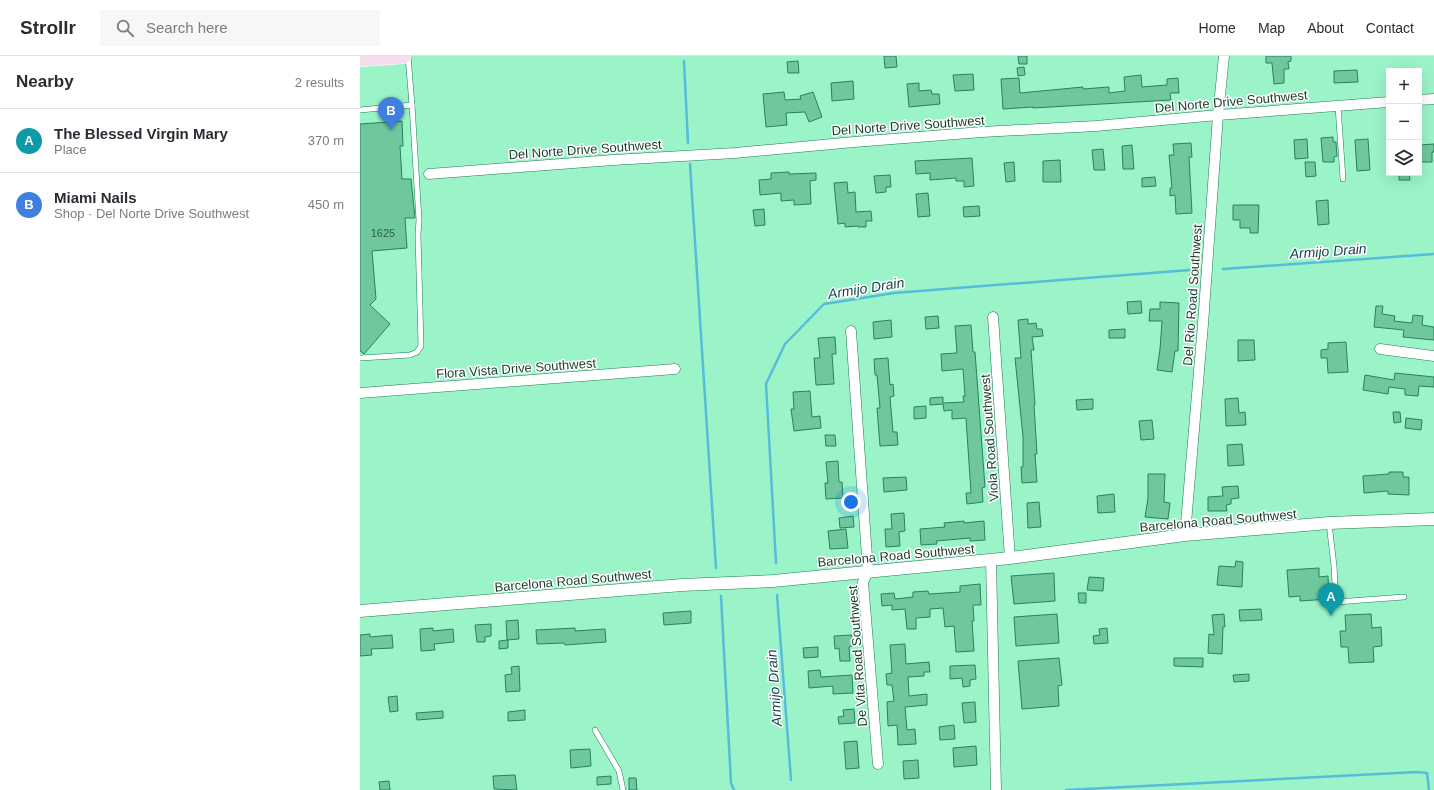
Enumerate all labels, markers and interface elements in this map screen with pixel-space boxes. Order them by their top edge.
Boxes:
search box [100,10,380,46]
text: Strollr [20,17,76,38]
icon: search [114,17,136,39]
text: Search here [146,19,228,36]
text: Home [1199,20,1236,36]
text: Map [1258,20,1285,36]
text: About [1307,20,1344,36]
text: Contact [1366,20,1414,36]
map controls [1386,68,1422,176]
button: + [1386,68,1422,104]
text: Nearby [16,72,74,91]
text: 2 results [295,75,344,90]
street label: Del Norte Drive Southwest [1154,87,1308,116]
pin: B [378,97,404,130]
button: − [1386,104,1422,140]
street label: Del Norte Drive Southwest [831,113,985,138]
text: The Blessed Virgin Mary [54,125,228,142]
text: A [24,133,34,148]
text: 370 m [308,133,344,148]
street label: Del Norte Drive Southwest [508,137,662,162]
button: layers [1386,140,1422,176]
text: Place [54,142,87,157]
text: Miami Nails [54,189,137,206]
text: B [24,197,34,212]
text: 450 m [308,197,344,212]
text: Shop · Del Norte Drive Southwest [54,206,249,221]
street label: Del Rio Road Southwest [1180,223,1205,366]
house number: 1625 [371,227,395,239]
water label: Armijo Drain [1288,240,1367,262]
water label: Armijo Drain [826,274,905,302]
street label: Flora Vista Drive Southwest [436,355,597,382]
street label: Viola Road Southwest [978,373,1001,502]
your location [841,492,861,512]
street label: Barcelona Road Southwest [1139,506,1298,535]
street label: Barcelona Road Southwest [817,541,976,570]
street label: Barcelona Road Southwest [494,566,653,595]
pin: A [1318,583,1344,616]
street label: De Vita Road Southwest [845,585,870,727]
water label: Armijo Drain [763,649,785,728]

